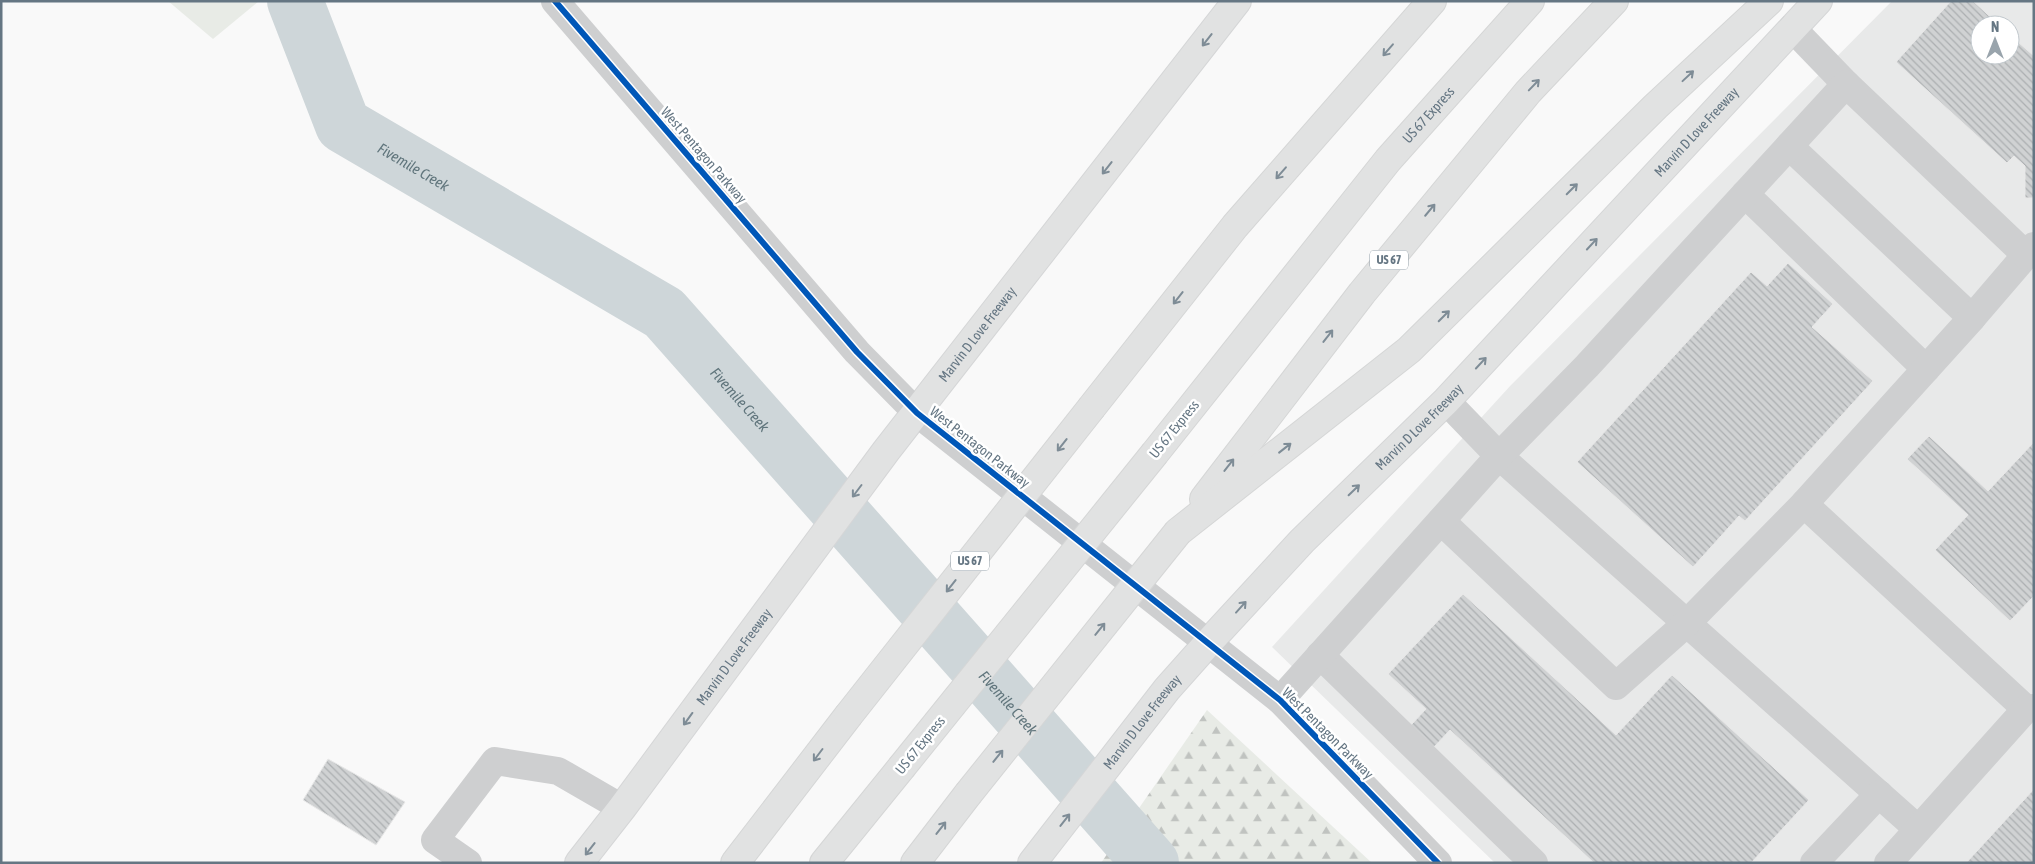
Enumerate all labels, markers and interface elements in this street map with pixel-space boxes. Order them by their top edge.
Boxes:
north arrow [1970,15,2020,65]
text: N [1991,19,1999,35]
one-way arrow [1202,33,1212,47]
one-way arrow [1382,44,1394,57]
one-way arrow [1682,70,1695,82]
one-way arrow [1528,79,1540,92]
street label: US 67 Express [1399,83,1458,146]
street label: Marvin D Love Freeway [1651,84,1742,180]
street label: West Pentagon Parkway [658,104,750,207]
water label: Fivemile Creek [375,139,453,194]
one-way arrow [1102,161,1113,174]
one-way arrow [1276,166,1287,179]
one-way arrow [1566,183,1578,195]
one-way arrow [1425,204,1436,217]
one-way arrow [1586,237,1598,250]
road number: US 67 [1370,250,1408,270]
street label: Marvin D Love Freeway [935,283,1019,385]
one-way arrow [1172,291,1183,304]
one-way arrow [1438,310,1450,322]
one-way arrow [1323,330,1334,343]
one-way arrow [1475,356,1487,369]
water label: Fivemile Creek [707,364,773,435]
street label: Marvin D Love Freeway [1372,380,1466,473]
street label: US 67 Express [1146,397,1202,461]
street label: West Pentagon Parkway [927,403,1033,491]
one-way arrow [1057,438,1068,451]
one-way arrow [1279,442,1292,453]
one-way arrow [1224,459,1235,472]
one-way arrow [852,484,862,498]
one-way arrow [1348,484,1360,496]
road number: US 67 [951,552,989,570]
one-way arrow [945,579,956,592]
one-way arrow [1235,600,1247,613]
street label: Marvin D Love Freeway [693,605,775,708]
one-way arrow [1094,623,1105,636]
water label: Fivemile Creek [976,667,1042,738]
street label: Marvin D Love Freeway [1100,671,1184,772]
street label: West Pentagon Parkway [1279,684,1377,782]
one-way arrow [682,712,693,725]
street label: US 67 Express [892,713,948,777]
one-way arrow [813,748,824,761]
one-way arrow [993,750,1004,763]
one-way arrow [1059,814,1070,827]
one-way arrow [936,822,947,835]
one-way arrow [585,842,595,856]

